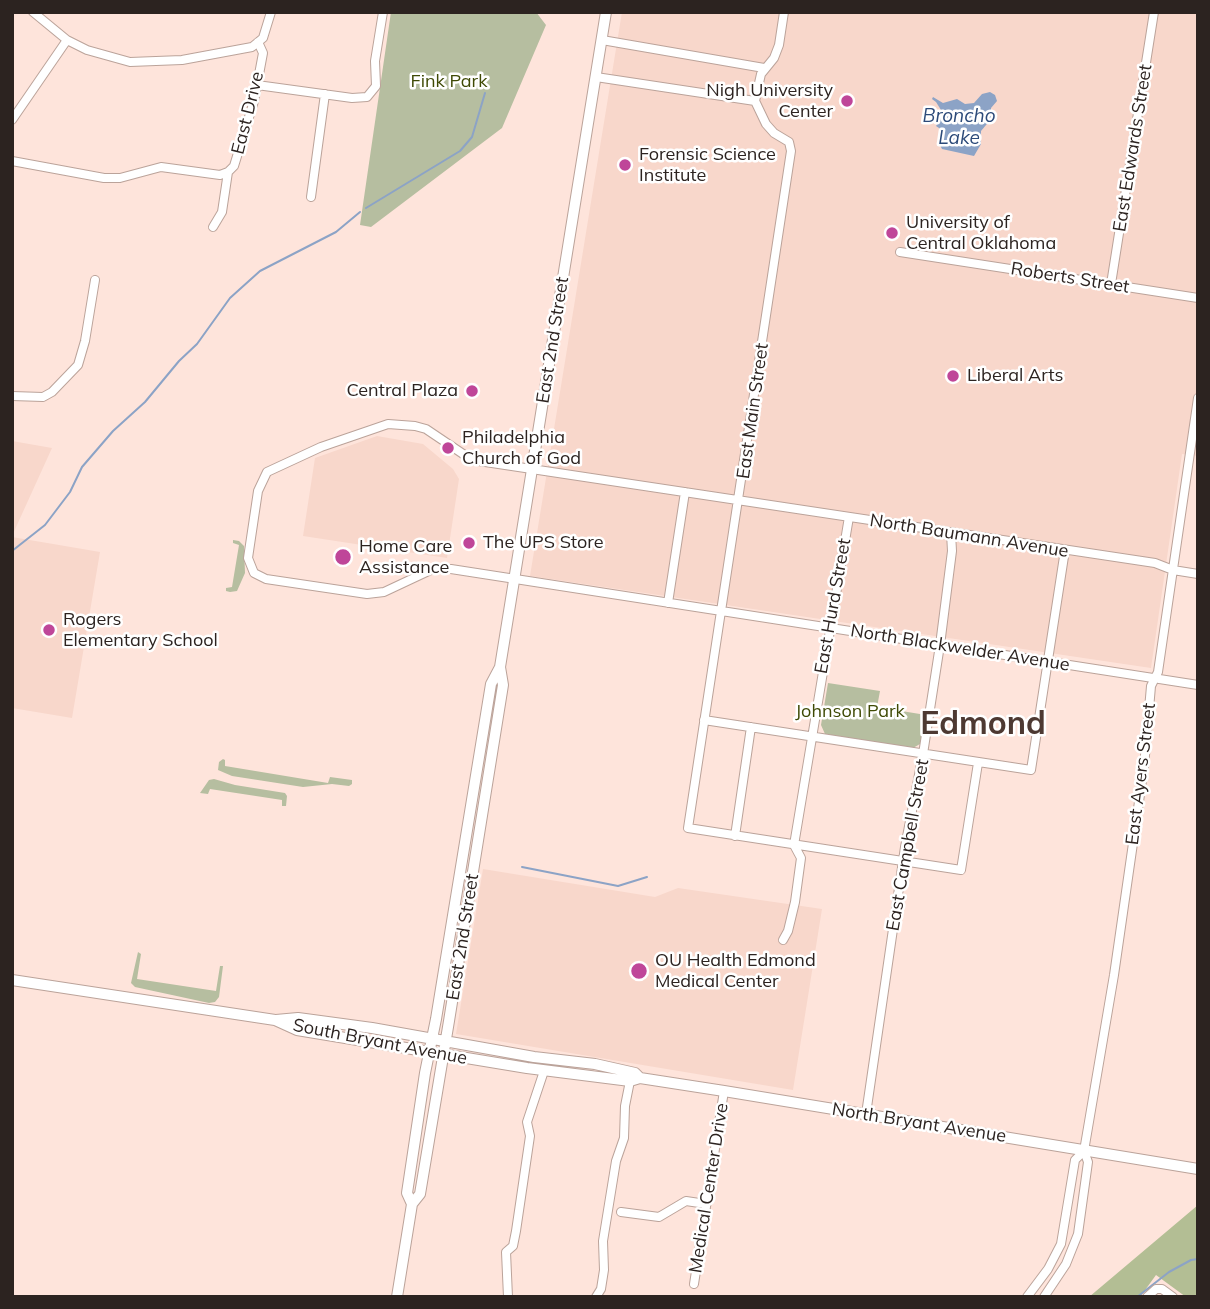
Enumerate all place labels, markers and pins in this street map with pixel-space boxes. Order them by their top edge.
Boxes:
place label: Nigh University Center [706,80,833,122]
marker: Nigh University Center [839,93,855,109]
place label: Forensic Science Institute [639,144,776,186]
marker: Forensic Science Institute [617,157,633,173]
place label: University of Central Oklahoma [906,212,1056,255]
marker: University of Central Oklahoma [884,225,900,241]
place label: Liberal Arts [967,365,1063,387]
marker: Liberal Arts [945,368,961,384]
place label: Central Plaza [347,380,458,402]
marker: Central Plaza [464,383,480,399]
place label: Philadelphia Church of God [462,427,581,470]
marker: Philadelphia Church of God [440,440,456,456]
place label: The UPS Store [483,532,604,554]
marker: The UPS Store [461,535,477,551]
place label: Home Care Assistance [359,536,452,578]
marker: Home Care Assistance [333,547,353,567]
place label: Rogers Elementary School [63,609,218,652]
marker: Rogers Elementary School [41,622,57,638]
place label: OU Health Edmond Medical Center [655,950,816,992]
marker: OU Health Edmond Medical Center [629,961,649,981]

